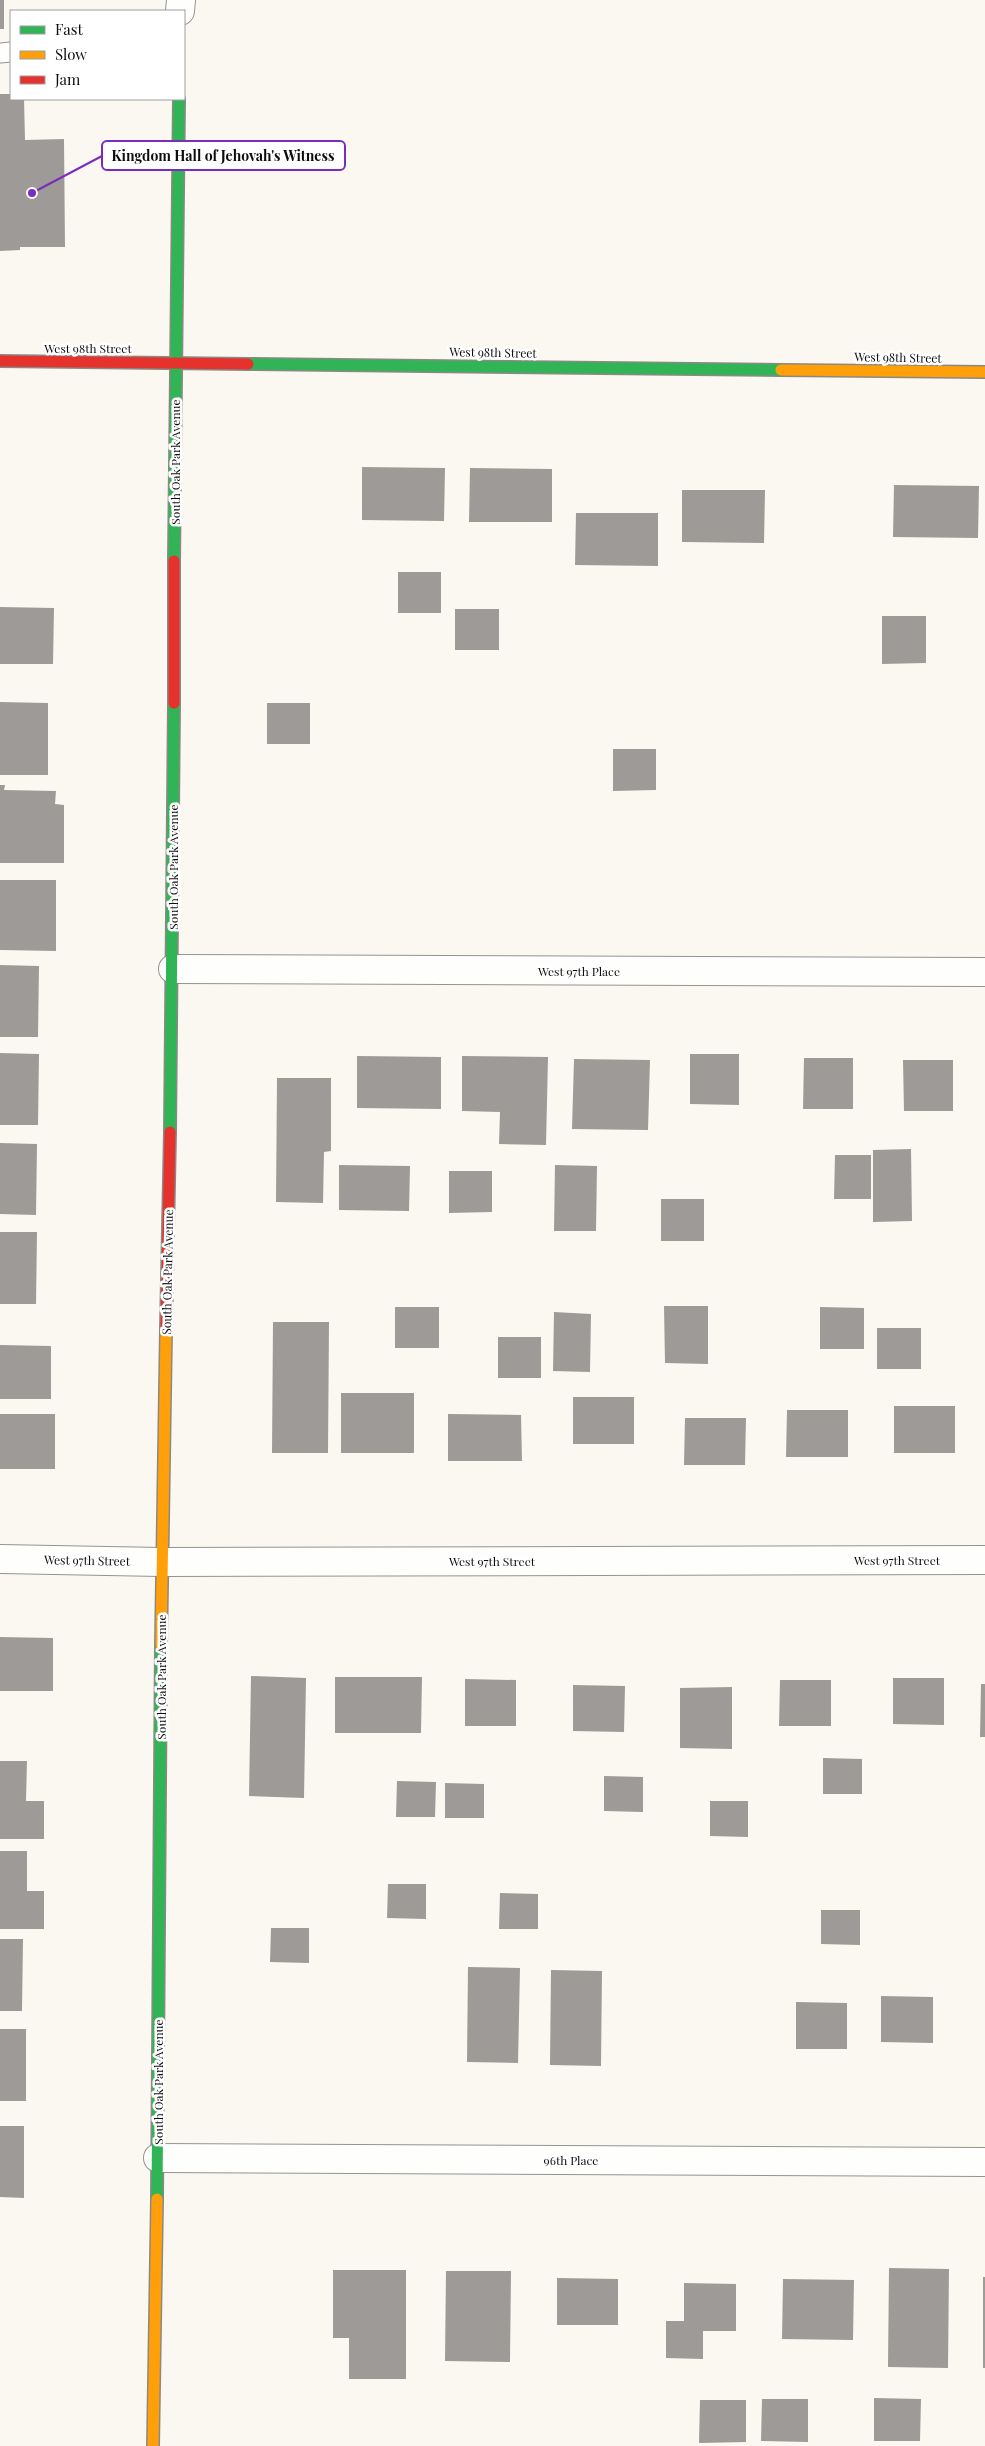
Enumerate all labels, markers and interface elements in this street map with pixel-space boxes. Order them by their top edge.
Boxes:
legend [10,10,185,100]
text: Fast [55,19,84,39]
text: Slow [55,44,87,64]
text: Jam [54,69,81,89]
callout: Kingdom Hall of Jehovah's Witness [102,141,345,170]
text: Kingdom Hall of Jehovah's Witness [112,146,334,165]
street label: West 98th Street [43,340,132,356]
street label: West 98th Street [448,343,538,361]
street label: West 98th Street [853,348,943,366]
street label: South Oak Park Avenue [167,399,183,525]
street label: South Oak Park Avenue [165,804,181,930]
street label: West 97th Place [537,963,620,979]
street label: South Oak Park Avenue [158,1209,176,1335]
street label: West 97th Street [43,1551,131,1569]
street label: West 97th Street [853,1552,941,1568]
street label: West 97th Street [448,1553,536,1569]
street label: South Oak Park Avenue [153,1614,169,1740]
street label: South Oak Park Avenue [150,2019,166,2145]
street label: 96th Place [544,2152,598,2168]

